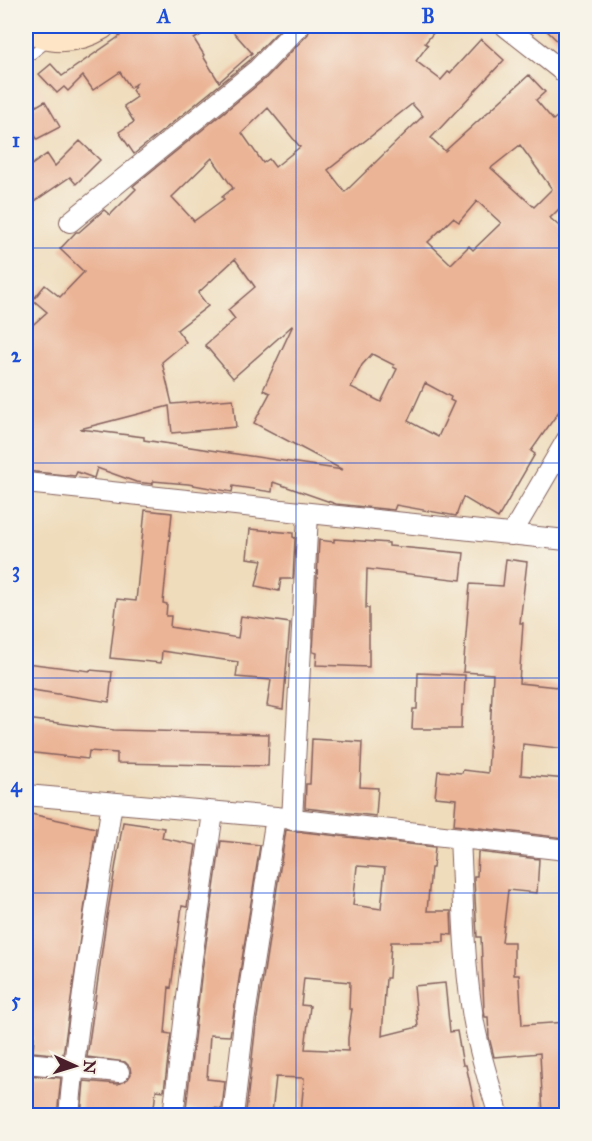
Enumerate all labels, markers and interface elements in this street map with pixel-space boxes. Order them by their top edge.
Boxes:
text: A [155,4,171,28]
text: B [421,4,435,28]
text: 1 [12,128,20,152]
text: 2 [11,343,22,367]
text: 3 [12,558,20,583]
text: 4 [10,773,22,798]
text: 5 [11,988,21,1012]
north arrow [45,1036,105,1096]
text: N [79,1060,99,1075]

